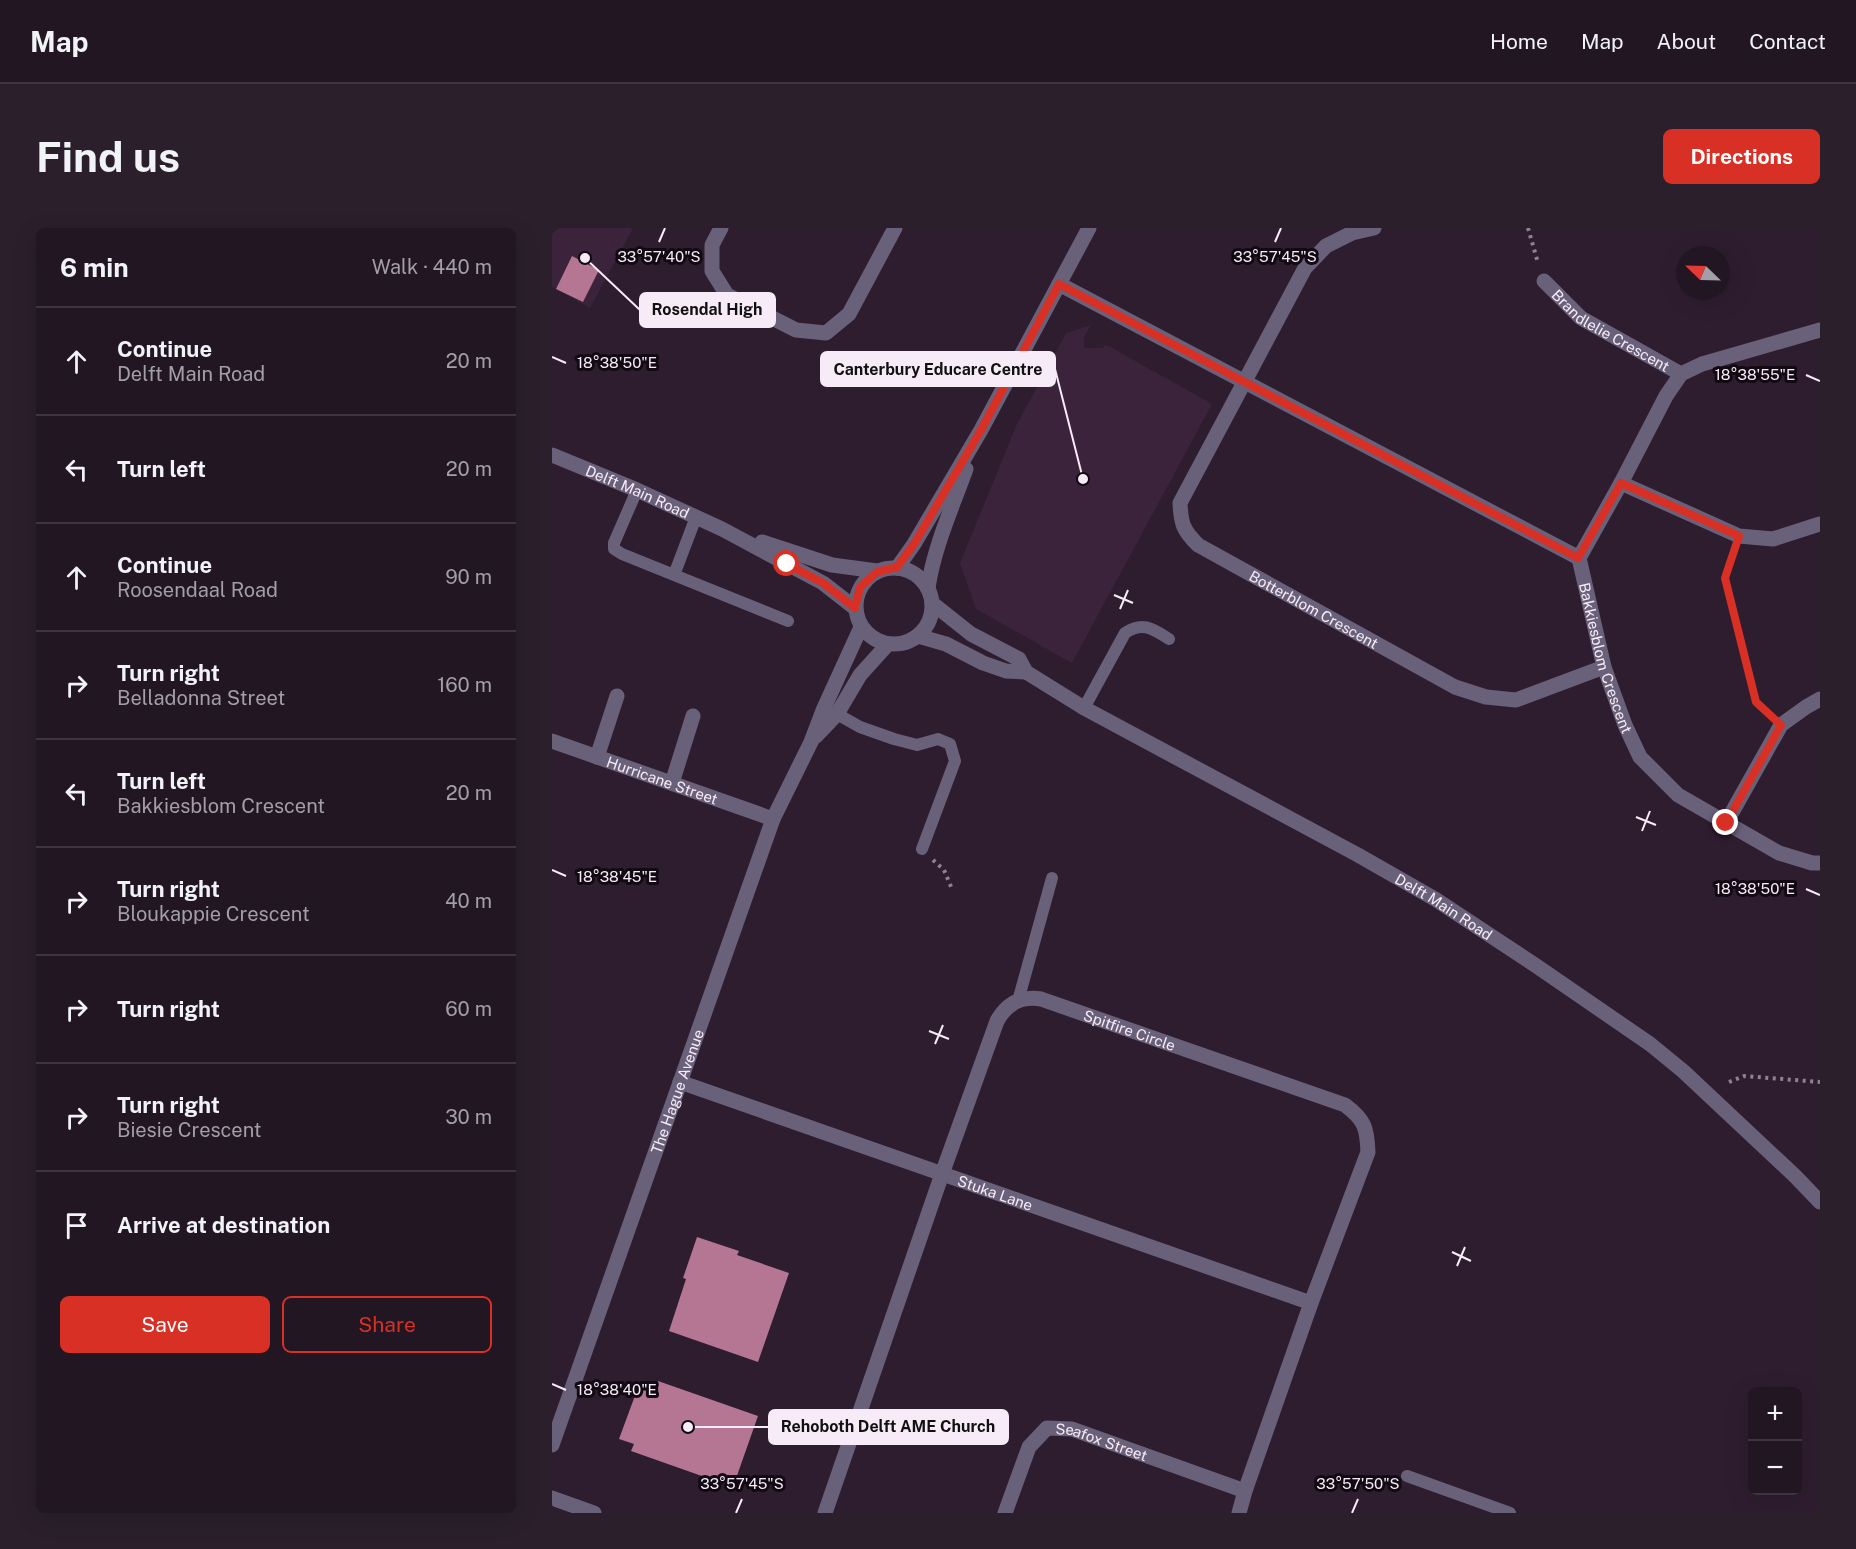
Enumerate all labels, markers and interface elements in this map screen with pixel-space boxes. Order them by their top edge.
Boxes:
text: Map [30,25,89,58]
text: Home [1490,29,1548,54]
text: Map [1581,29,1624,54]
text: About [1657,29,1716,54]
text: Contact [1749,29,1826,54]
button: Directions [1663,129,1820,184]
text: Find us [36,132,180,181]
north arrow [1676,246,1730,300]
text: 33°57'40"S [617,248,701,265]
text: 33°57'45"S [1233,248,1317,265]
text: 6 min [60,252,129,283]
text: Walk · 440 m [372,255,492,279]
street label: Brandlelie Crescent [1549,286,1673,375]
callout: Rosendal High [640,293,775,327]
text: Rosendal High [652,300,762,319]
text: Continue [117,336,212,362]
icon: ahead [60,345,93,378]
text: 20 m [446,349,492,373]
callout: Canterbury Educare Centre [821,352,1055,386]
text: 18°38'50"E [577,354,657,371]
text: Canterbury Educare Centre [833,360,1043,379]
text: Delft Main Road [117,362,265,386]
text: 18°38'55"E [1715,366,1795,383]
icon: left [60,453,93,486]
text: Turn left [117,456,206,482]
text: 20 m [446,457,492,481]
street label: Delft Main Road [583,461,692,521]
route start [773,550,799,576]
text: Continue [117,552,212,578]
icon: ahead [60,561,93,594]
text: 90 m [445,565,492,589]
street label: Botterblom Crescent [1247,567,1381,652]
text: Roosendaal Road [117,578,278,602]
street label: Bakkiesblom Crescent [1576,581,1636,736]
text: Turn right [117,660,220,686]
icon: right [60,669,93,702]
text: 160 m [437,673,492,697]
text: Belladonna Street [117,686,285,710]
street label: Hurricane Street [604,753,720,807]
text: Turn left [117,768,206,794]
icon: left [60,777,93,810]
text: 20 m [446,781,492,805]
text: Bakkiesblom Crescent [117,794,325,818]
route end [1712,809,1738,835]
text: 18°38'45"E [577,868,657,885]
street label: Delft Main Road [1392,870,1496,943]
text: Turn right [117,876,220,902]
text: 18°38'50"E [1715,880,1795,897]
icon: right [60,885,93,918]
text: 40 m [445,889,492,913]
text: Bloukappie Crescent [117,902,310,926]
icon: right [60,993,93,1026]
text: Turn right [117,996,220,1022]
text: 60 m [445,997,492,1021]
street label: Spitfire Circle [1081,1006,1178,1054]
street label: The Hague Avenue [647,1027,707,1156]
text: Turn right [117,1092,220,1118]
icon: right [60,1101,93,1134]
text: 30 m [445,1105,492,1129]
text: Biesie Crescent [117,1118,262,1142]
street label: Stuka Lane [955,1171,1035,1213]
icon: arrive [60,1209,93,1242]
text: Arrive at destination [117,1212,330,1238]
button: Save [60,1296,270,1353]
button: Share [282,1296,492,1353]
text: 18°38'40"E [577,1381,657,1398]
map controls [1748,1387,1802,1495]
button: + [1748,1387,1802,1441]
callout: Rehoboth Delft AME Church [769,1410,1008,1444]
text: Rehoboth Delft AME Church [781,1417,995,1436]
street label: Seafox Street [1055,1420,1150,1464]
button: − [1748,1441,1802,1495]
text: 33°57'45"S [700,1475,784,1492]
text: 33°57'50"S [1316,1475,1400,1492]

